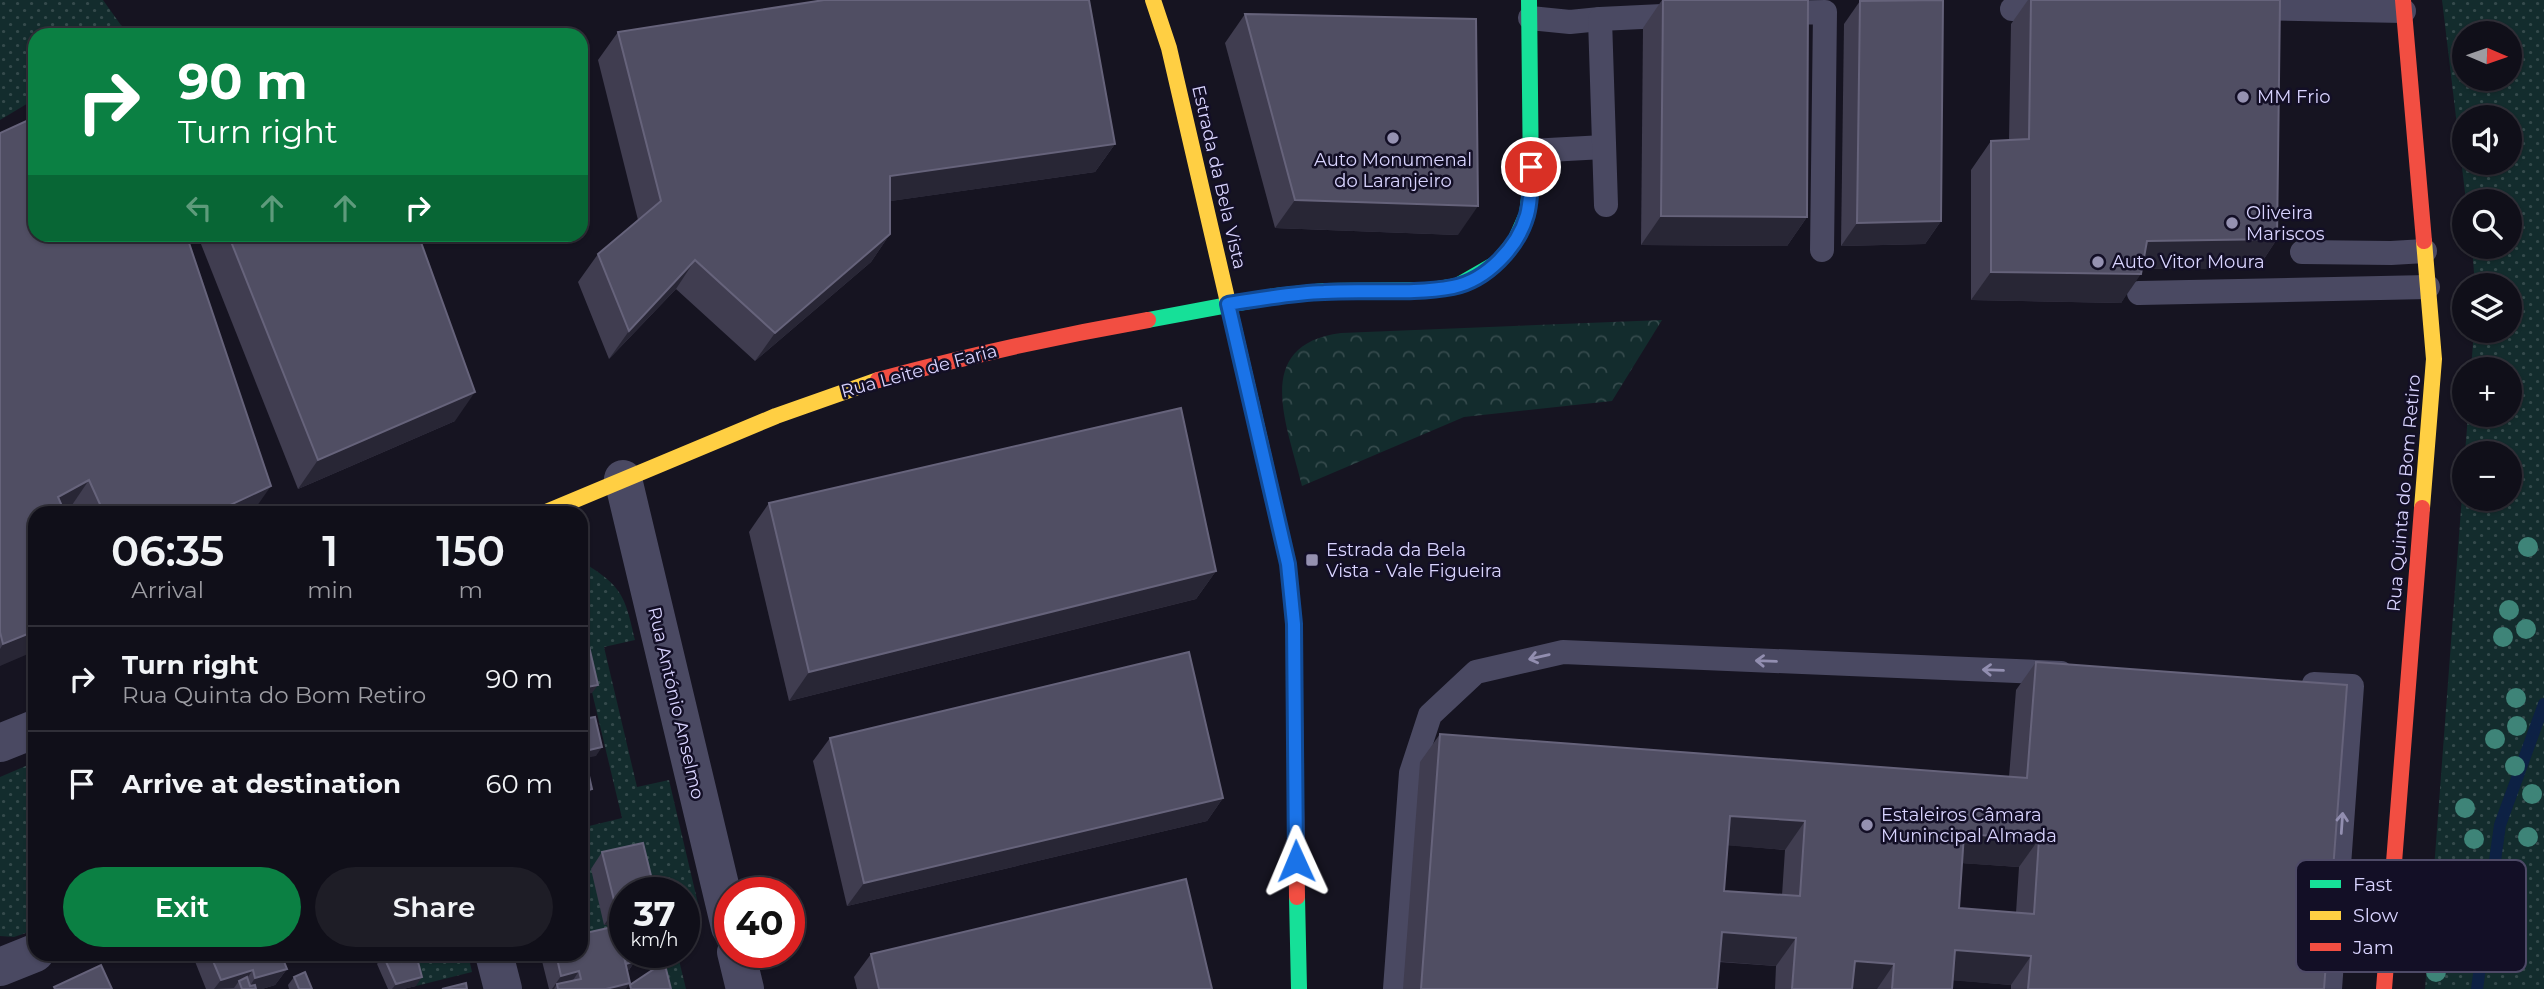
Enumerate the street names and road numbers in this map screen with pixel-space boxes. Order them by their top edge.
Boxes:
street label: Estrada da Bela Vista [1187,83,1251,271]
street label: Rua Leite de Faria [838,340,1000,402]
street label: Rua Quinta do Bom Retiro [2383,373,2425,613]
street label: Rua António Anselmo [643,605,709,801]

